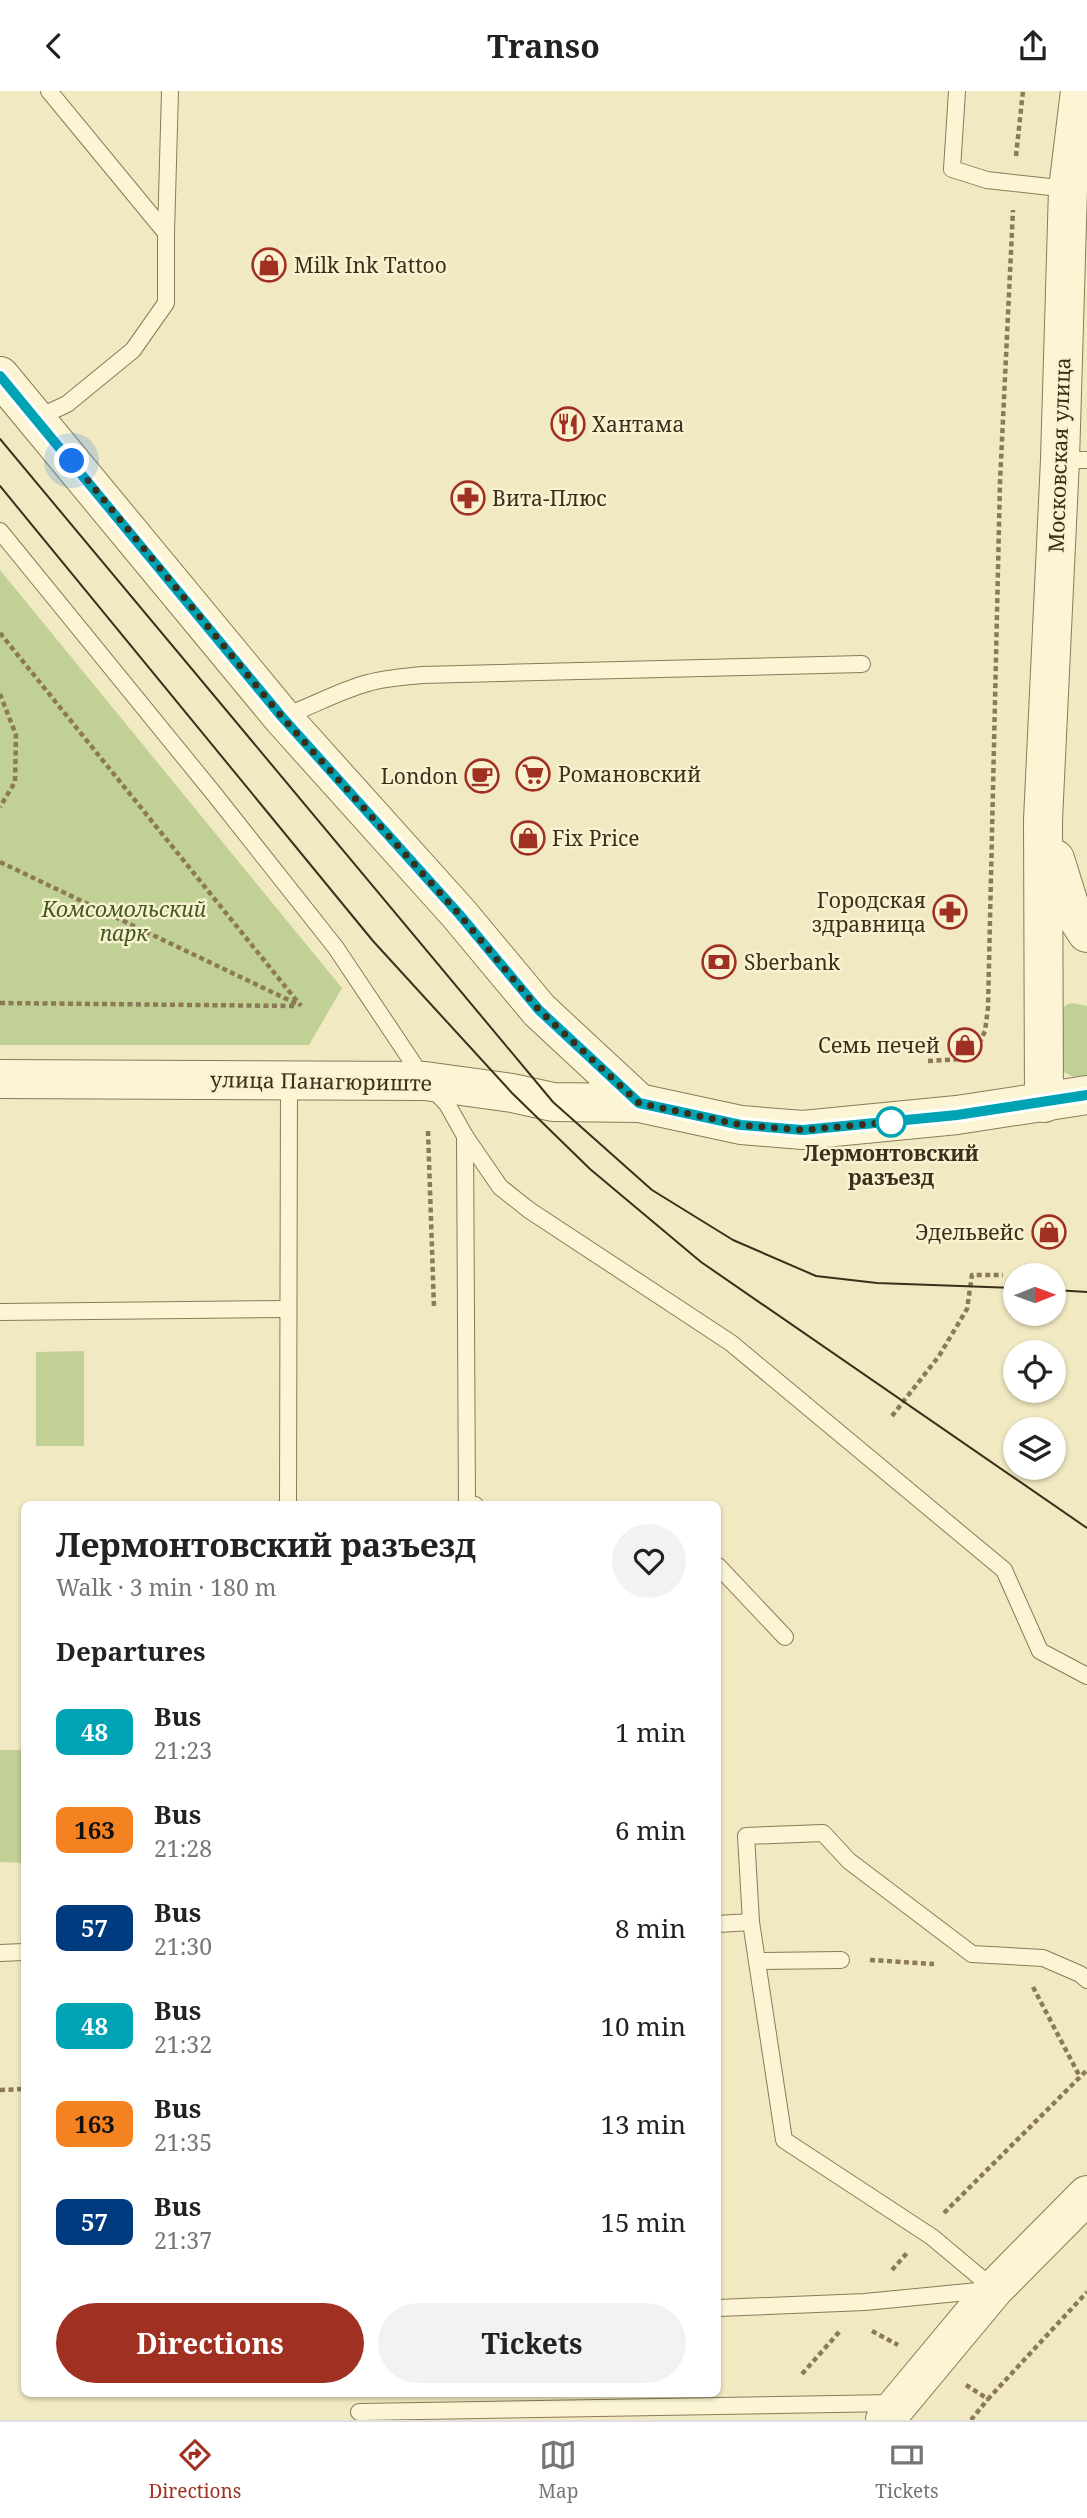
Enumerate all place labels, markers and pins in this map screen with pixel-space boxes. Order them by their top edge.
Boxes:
shop icon: Milk Ink Tattoo [250,246,288,284]
place label: Milk Ink Tattoo [294,251,447,279]
restaurant icon: Хантама [549,405,587,443]
place label: Хантама [592,410,684,438]
pharmacy icon: Вита-Плюс [449,479,487,517]
place label: Вита-Плюс [492,484,607,512]
supermarket icon: Романовский [514,755,552,793]
cafe icon: London [463,757,501,795]
place label: Романовский [558,760,701,788]
place label: London [381,762,458,790]
shop icon: Fix Price [509,819,547,857]
place label: Fix Price [552,824,640,852]
place label: Городская здравница [812,886,926,938]
pharmacy icon: Городская здравница [931,893,969,931]
bank icon: Sberbank [700,943,738,981]
place label: Sberbank [744,948,841,976]
shop icon: Семь печей [946,1026,984,1064]
place label: Семь печей [818,1031,940,1059]
marker: Лермонтовский разъезд [876,1107,906,1137]
place label: Лермонтовский разъезд [803,1139,979,1191]
shop icon: Эдельвейс [1030,1213,1068,1251]
place label: Эдельвейс [915,1218,1024,1246]

